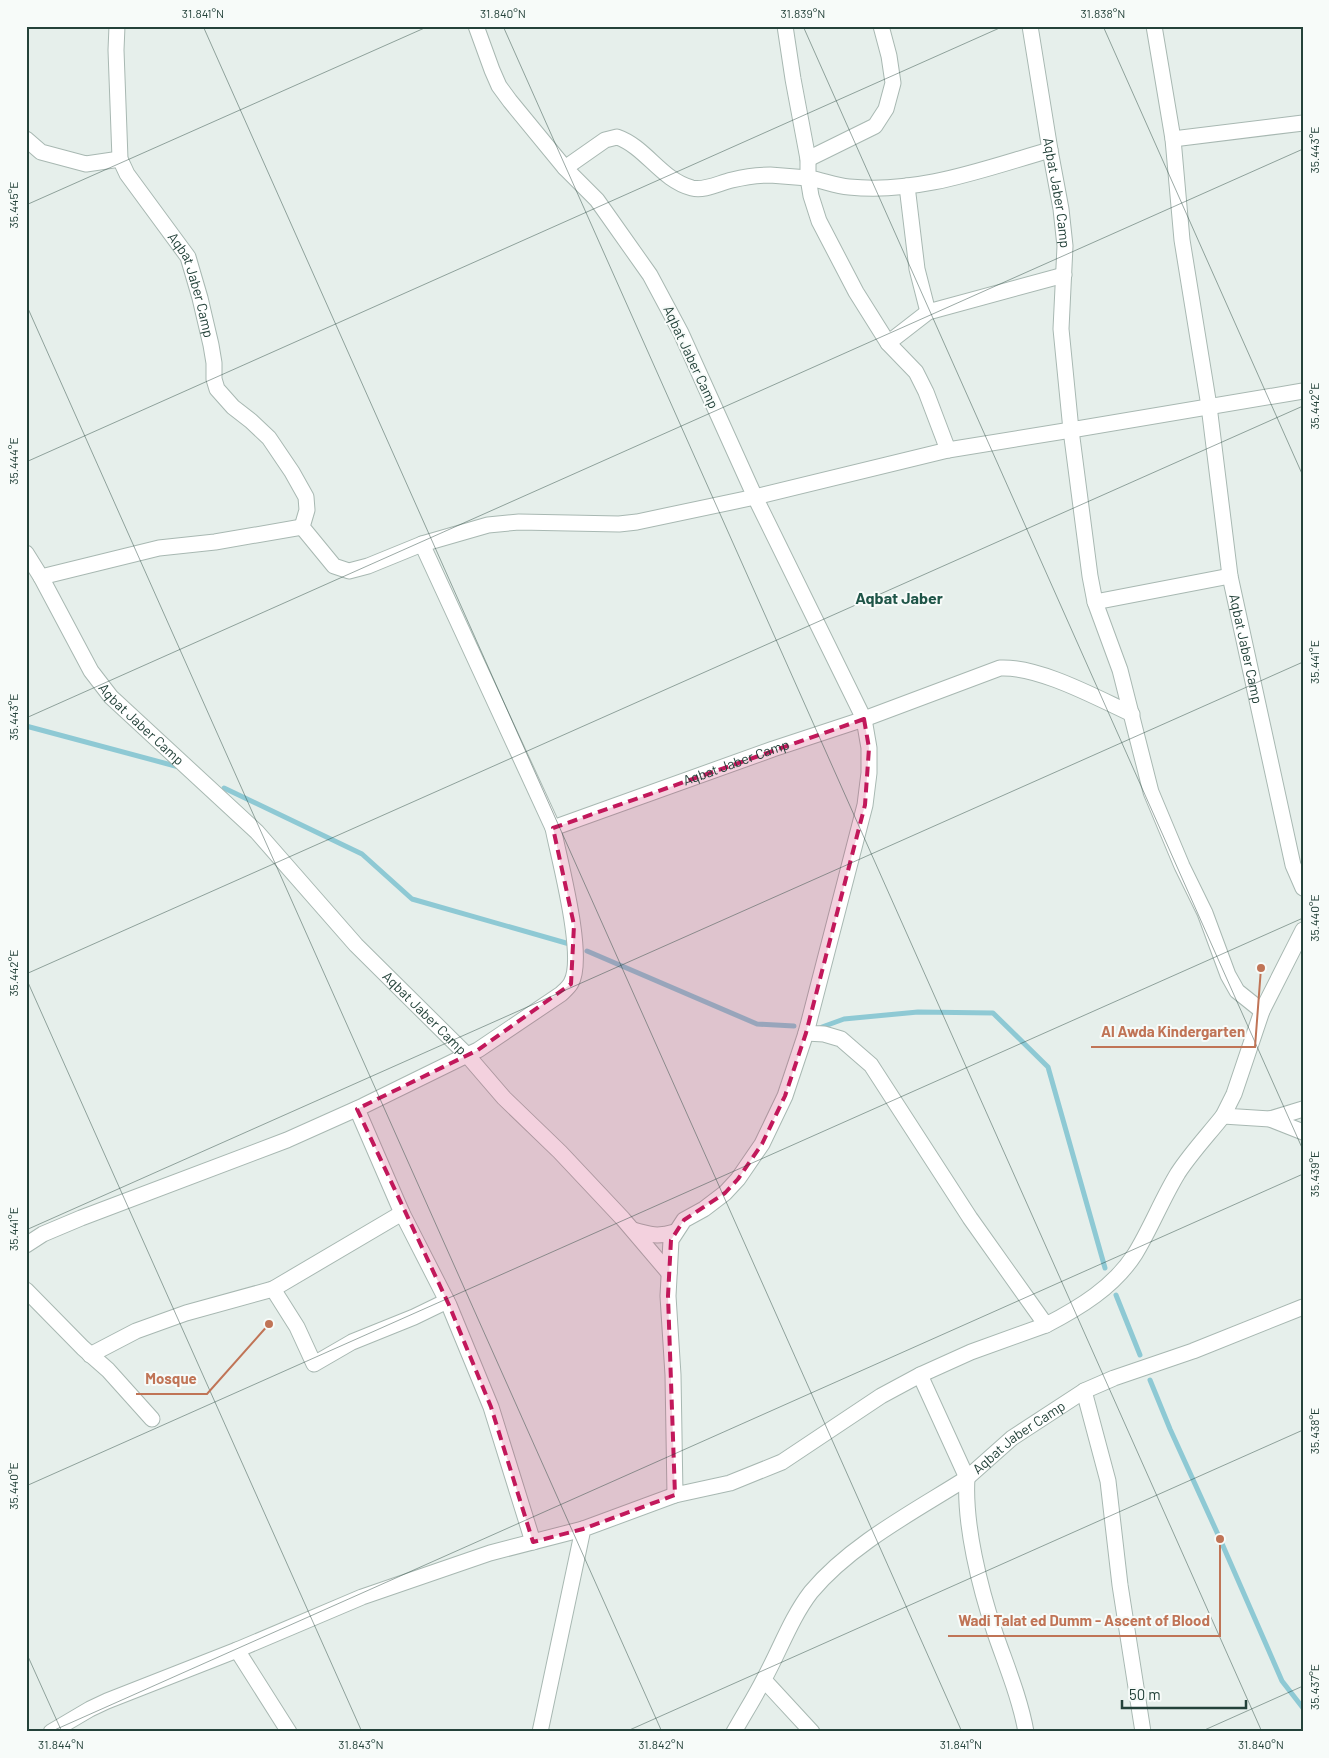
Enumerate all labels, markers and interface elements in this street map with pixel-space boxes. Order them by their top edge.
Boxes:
text: 31.841°N [182,6,224,20]
text: 31.840°N [480,6,526,20]
text: 31.839°N [780,6,826,20]
text: 31.838°N [1080,6,1126,20]
text: 35.443°E [1307,127,1321,173]
street label: Aqbat Jaber Camp [1040,136,1074,249]
text: 35.445°E [6,182,20,228]
street label: Aqbat Jaber Camp [165,229,218,339]
street label: Aqbat Jaber Camp [660,303,723,411]
text: 35.442°E [1307,382,1321,430]
text: 35.444°E [6,437,20,485]
district label: Aqbat Jaber [855,588,943,607]
street label: Aqbat Jaber Camp [1226,592,1267,705]
text: 35.441°E [1307,640,1321,684]
street label: Aqbat Jaber Camp [95,680,188,768]
text: 35.443°E [6,694,20,740]
street label: Aqbat Jaber Camp [680,735,791,789]
text: 35.440°E [1307,894,1321,942]
text: 35.442°E [6,949,20,997]
street label: Aqbat Jaber Camp [379,967,471,1058]
callout: Al Awda Kindergarten [1091,1017,1255,1047]
text: Al Awda Kindergarten [1101,1022,1245,1040]
text: 35.439°E [1307,1151,1321,1197]
text: 35.441°E [6,1207,20,1251]
callout: Mosque [136,1364,207,1394]
text: Mosque [145,1369,197,1387]
street label: Aqbat Jaber Camp [969,1397,1068,1477]
text: 35.438°E [1307,1408,1321,1454]
text: 35.440°E [6,1462,20,1510]
callout: Wadi Talat ed Dumm - Ascent of Blood [948,1606,1220,1636]
text: Wadi Talat ed Dumm - Ascent of Blood [958,1611,1210,1629]
text: 35.437°E [1307,1664,1321,1710]
scale bar [1122,1678,1245,1710]
text: 50 m [1129,1685,1161,1703]
text: 31.844°N [38,1737,84,1751]
text: 31.843°N [338,1737,384,1751]
text: 31.842°N [638,1737,684,1751]
text: 31.841°N [940,1737,982,1751]
text: 31.840°N [1238,1737,1284,1751]

